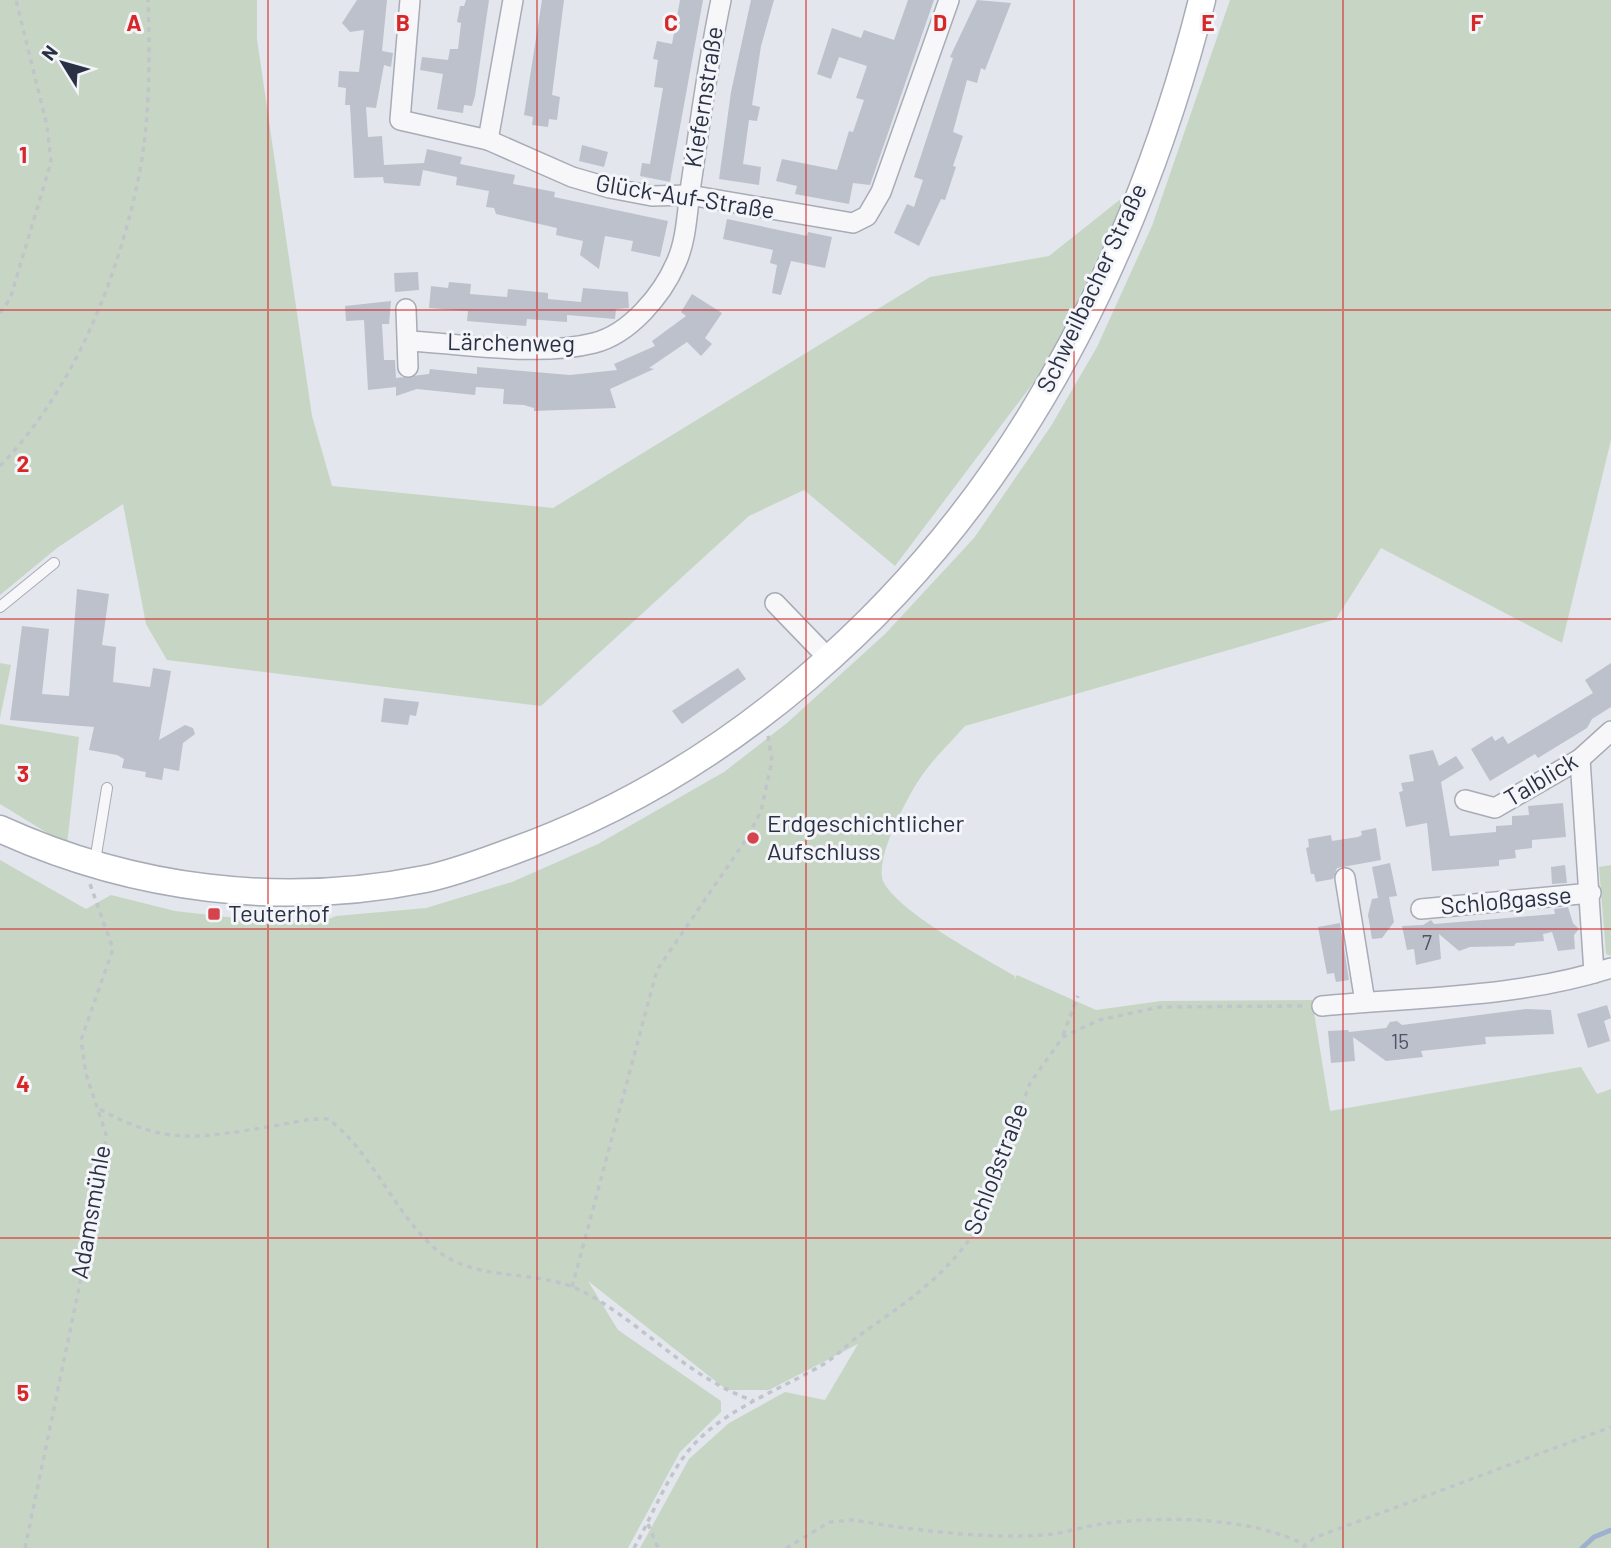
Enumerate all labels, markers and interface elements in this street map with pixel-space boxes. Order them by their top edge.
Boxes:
text: A [126,8,142,36]
text: B [396,8,410,36]
text: C [664,8,678,36]
text: D [933,8,947,36]
text: E [1201,8,1215,36]
text: F [1471,8,1484,36]
street label: Kiefernstraße [677,24,728,169]
north arrow [28,28,98,98]
text: N [36,40,62,64]
text: 1 [19,140,27,168]
street label: Glück-Auf-Straße [594,167,777,224]
street label: Schweilbacher Straße [1029,178,1152,397]
street label: Lärchenweg [447,326,575,357]
text: 2 [17,449,29,477]
street label: Talblick [1498,746,1582,812]
text: 3 [17,759,29,787]
place label: Erdgeschichtlicher Aufschluss [767,808,965,865]
marker: Erdgeschichtlicher Aufschluss [745,830,761,846]
street label: Schloßgasse [1439,879,1573,920]
place label: Teuterhof [228,898,330,927]
marker: Teuterhof [206,906,222,922]
house number: 7 [1422,929,1432,954]
house number: 15 [1391,1028,1409,1053]
text: 4 [16,1069,30,1097]
street label: Schloßstraße [956,1099,1033,1238]
street label: Adamsmühle [64,1143,116,1281]
text: 5 [17,1378,29,1406]

